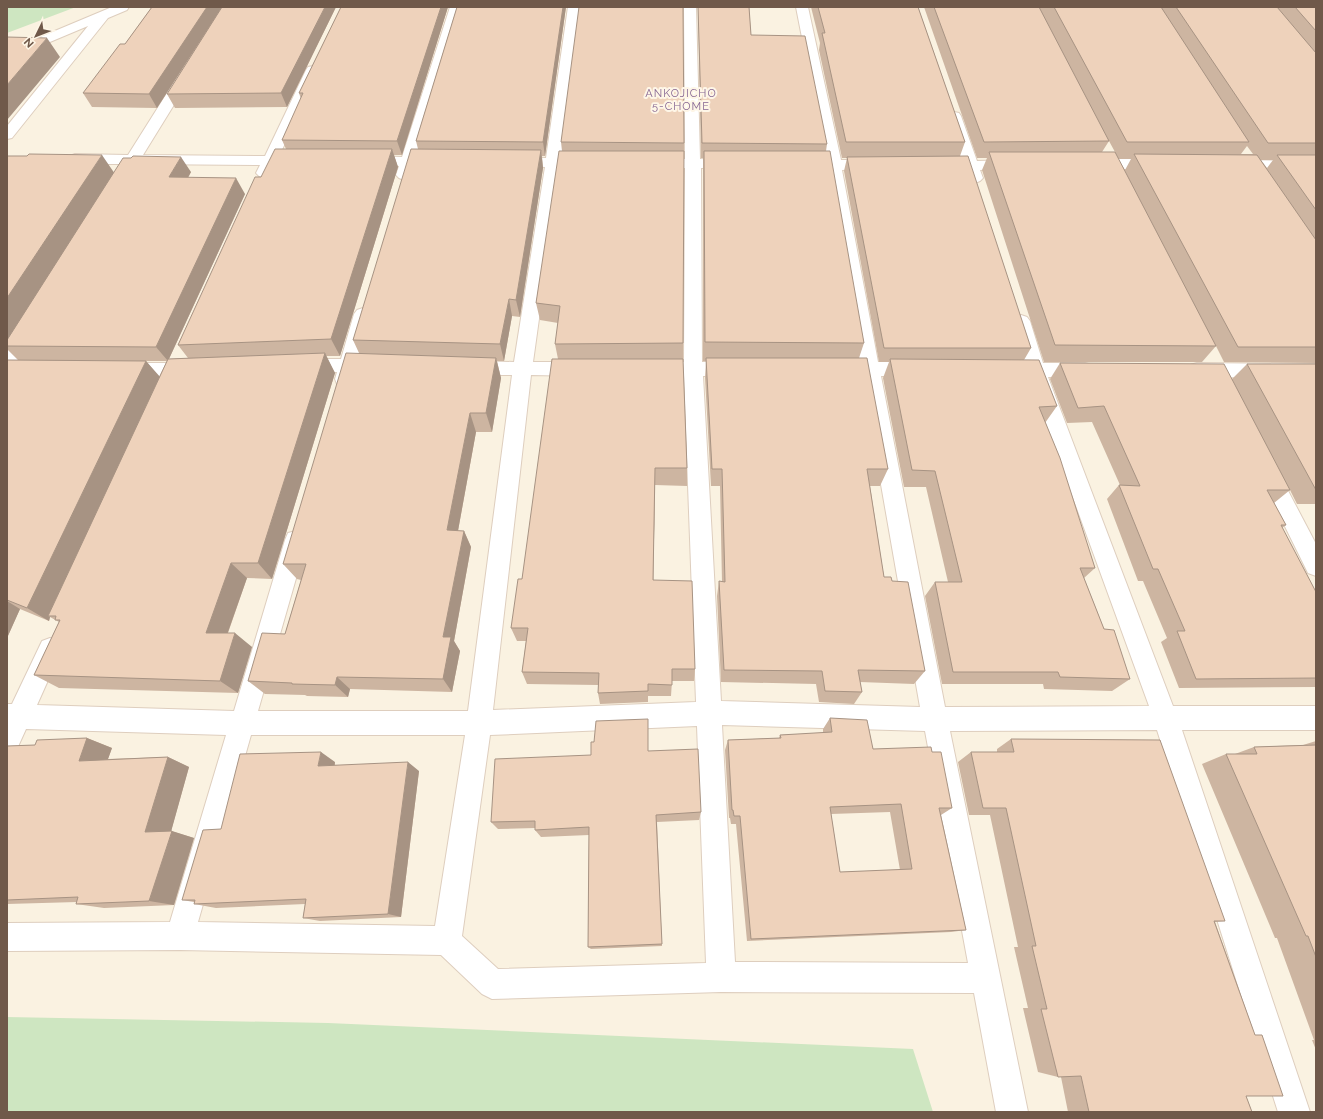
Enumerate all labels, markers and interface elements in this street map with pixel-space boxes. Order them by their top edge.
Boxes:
north arrow [16,16,56,56]
text: N [21,35,37,50]
district label: ANKOJICHO 5-CHOME [645,87,717,113]

